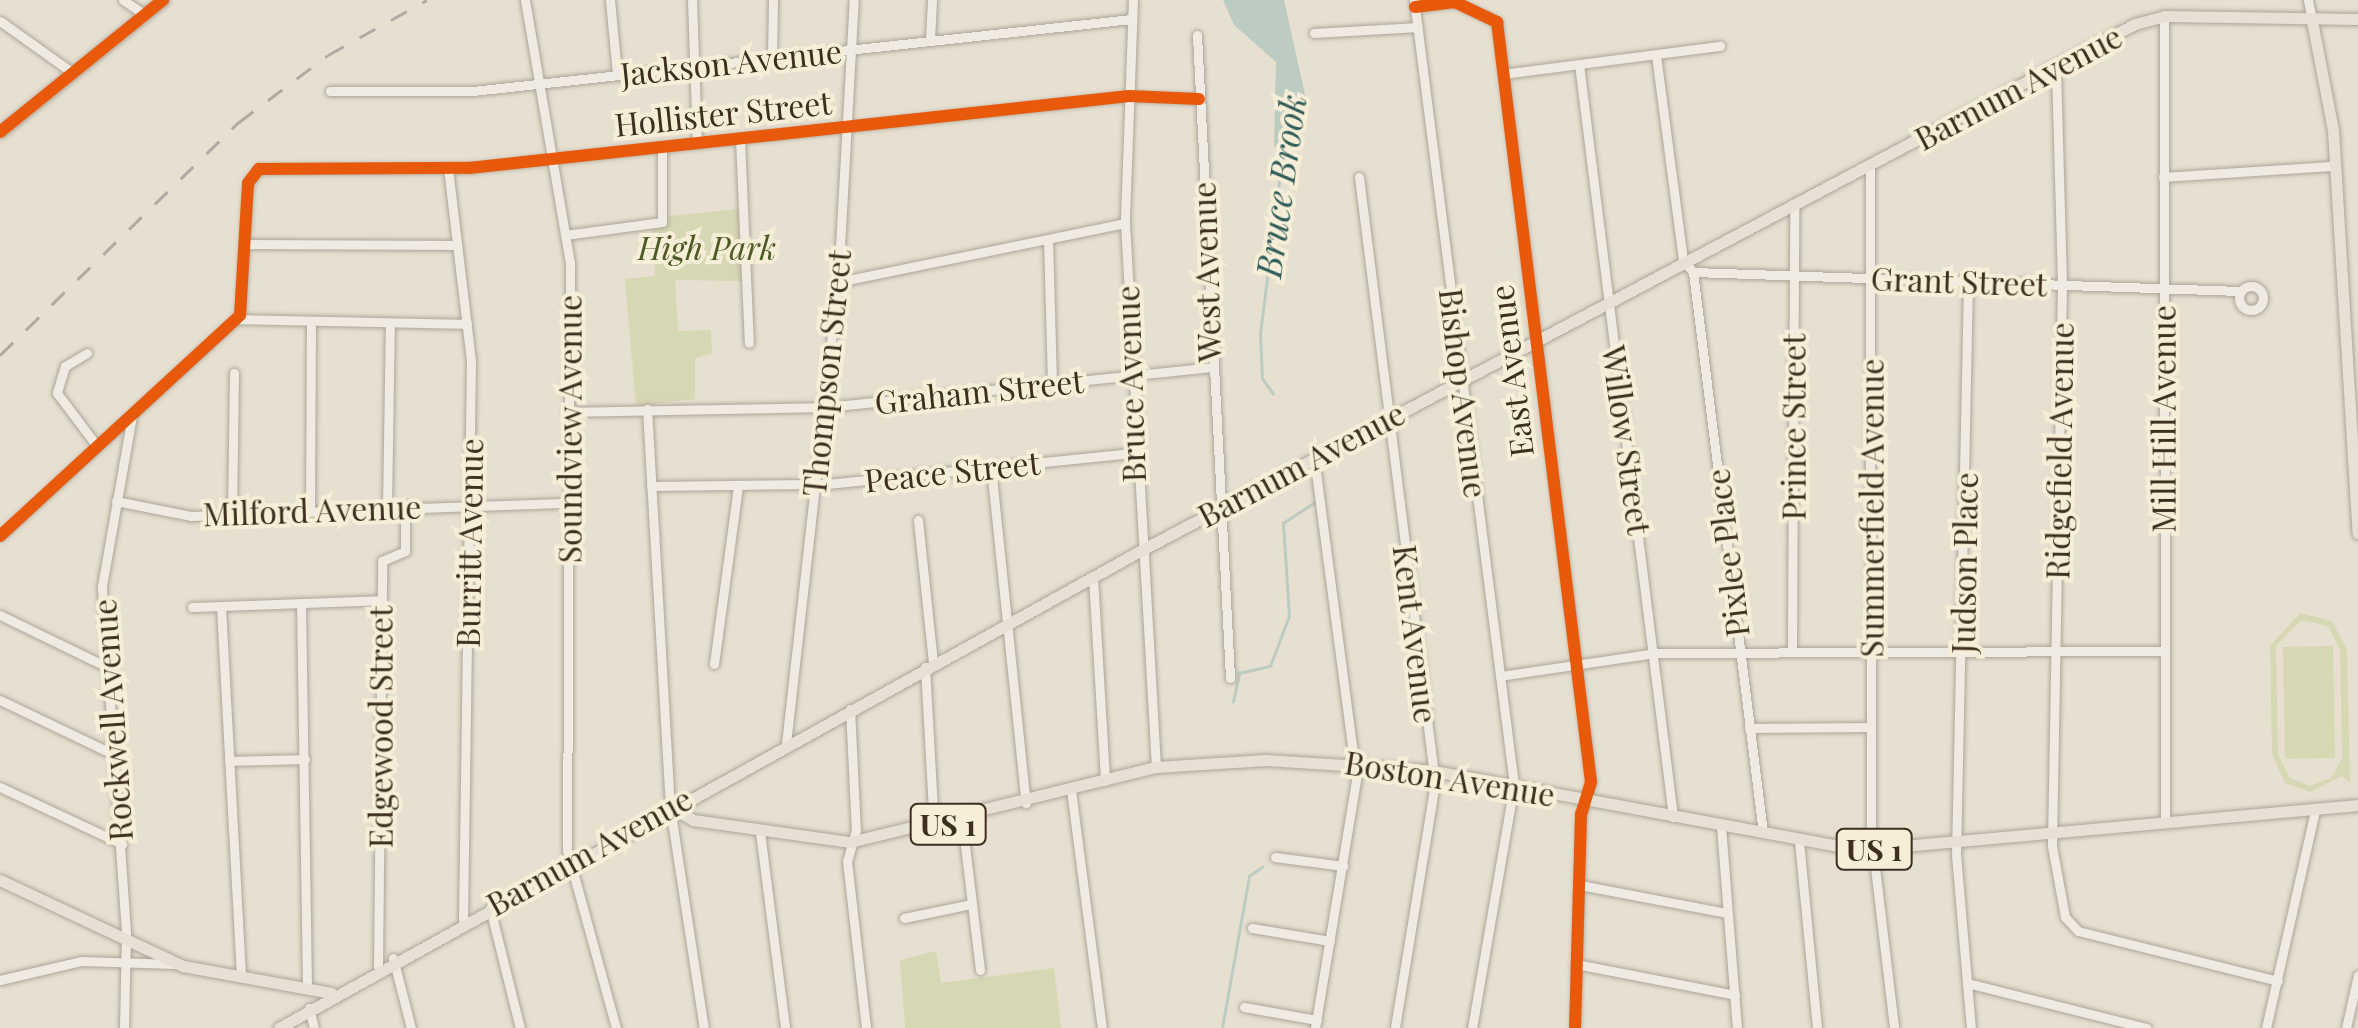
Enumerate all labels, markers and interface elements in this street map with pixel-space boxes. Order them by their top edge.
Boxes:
street label: Barnum Avenue [1908,16,2128,158]
street label: Jackson Avenue [618,31,844,93]
street label: Hollister Street [612,82,834,144]
water label: Bruce Brook [1246,92,1314,280]
street label: West Avenue [1184,180,1228,364]
park label: High Park [638,228,776,266]
street label: Thompson Street [794,248,858,498]
street label: Grant Street [1870,259,2048,303]
street label: East Avenue [1481,282,1541,460]
street label: Bruce Avenue [1107,284,1153,484]
street label: Bishop Avenue [1432,285,1496,501]
street label: Soundview Avenue [550,294,588,564]
street label: Mill Hill Avenue [2144,305,2182,533]
street label: Ridgefield Avenue [2038,321,2080,581]
street label: Prince Street [1774,333,1812,521]
street label: Willow Street [1595,343,1659,537]
street label: Summerfield Avenue [1852,358,1890,658]
street label: Graham Street [873,361,1085,421]
street label: Barnum Avenue [1191,393,1411,535]
street label: Burritt Avenue [448,437,490,649]
street label: Peace Street [862,443,1042,499]
street label: Pixlee Place [1698,467,1756,639]
street label: Judson Place [1943,472,1985,654]
street label: Milford Avenue [202,487,422,533]
street label: Kent Avenue [1386,542,1446,726]
street label: Rockwell Avenue [84,597,140,843]
street label: Edgewood Street [361,606,399,848]
street label: Boston Avenue [1342,742,1558,814]
street label: Barnum Avenue [479,779,699,923]
road number: US 1 [908,799,988,849]
road number: US 1 [1834,824,1914,874]

